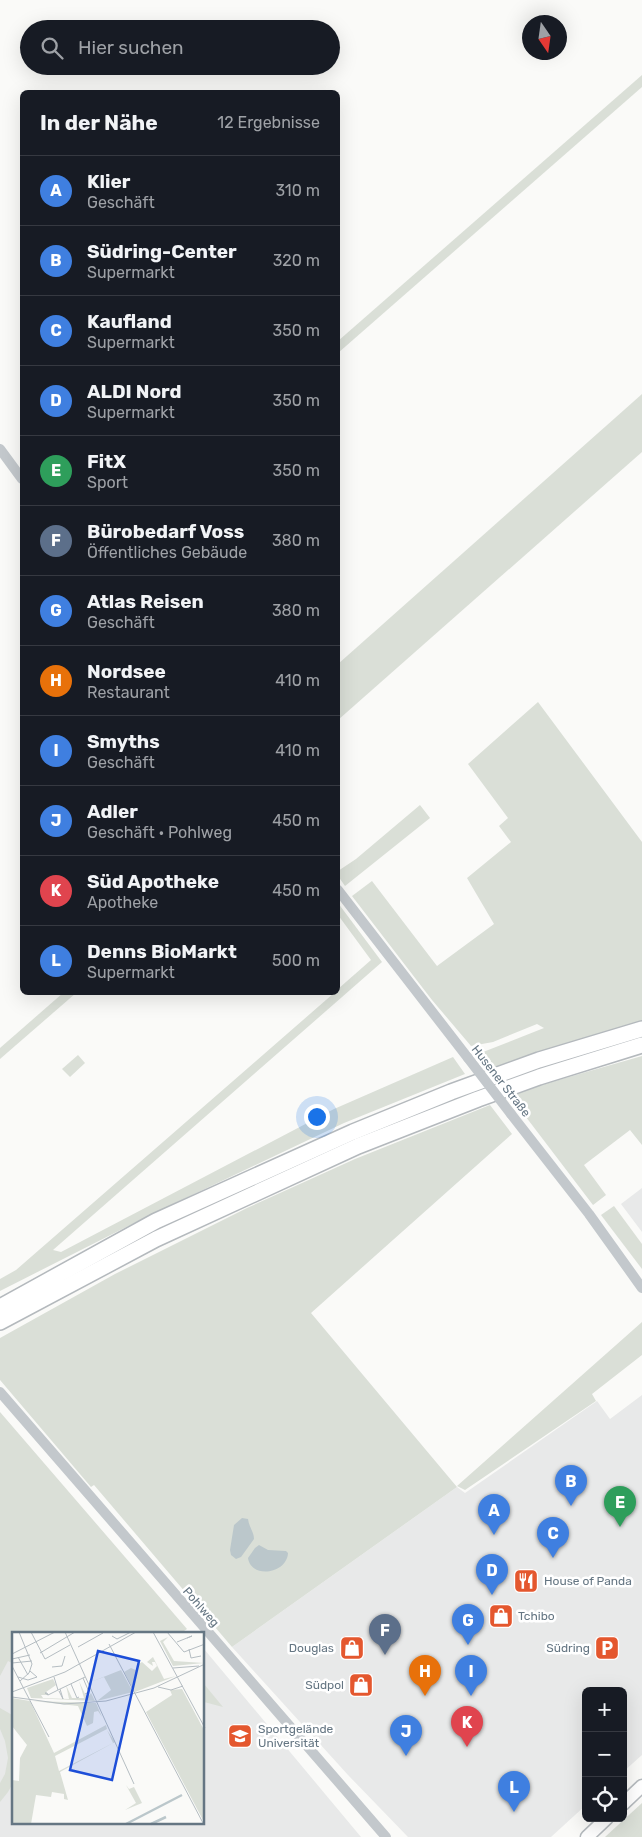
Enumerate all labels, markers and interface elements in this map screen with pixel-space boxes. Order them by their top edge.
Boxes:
north arrow [522,15,567,60]
search box [20,20,340,75]
icon: search [38,34,66,62]
text: Hier suchen [78,36,184,59]
text: In der Nähe [40,110,158,135]
text: 12 Ergebnisse [217,113,320,132]
text: Klier [87,170,130,193]
text: A [50,181,62,200]
text: 310 m [276,181,320,200]
text: Geschäft [87,193,155,212]
text: Südring-Center [87,240,237,263]
text: B [50,251,62,270]
text: 320 m [273,251,320,270]
text: Supermarkt [87,263,175,282]
text: Kaufland [87,310,172,333]
text: C [50,321,62,340]
text: 350 m [273,321,320,340]
text: Supermarkt [87,333,175,352]
text: ALDI Nord [87,380,182,403]
text: D [50,391,62,410]
text: 350 m [273,391,320,410]
text: Supermarkt [87,403,175,422]
text: FitX [87,450,126,473]
text: E [51,461,61,480]
text: 350 m [273,461,320,480]
text: Sport [87,473,128,492]
text: Bürobedarf Voss [87,520,244,543]
text: F [51,531,61,550]
text: 380 m [272,531,320,550]
text: Öffentliches Gebäude [87,543,247,562]
text: Atlas Reisen [87,590,204,613]
text: G [50,601,62,620]
text: 380 m [272,601,320,620]
text: Geschäft [87,613,155,632]
text: Nordsee [87,660,166,683]
text: H [50,671,62,690]
text: 410 m [275,671,320,690]
text: Restaurant [87,683,170,702]
text: Smyths [87,730,160,753]
text: I [53,741,59,760]
text: 410 m [275,741,320,760]
text: Geschäft [87,753,155,772]
text: Adler [87,800,138,823]
text: J [51,811,61,830]
text: 450 m [272,811,320,830]
text: Geschäft · Pohlweg [87,823,232,842]
text: Süd Apotheke [87,870,219,893]
text: K [51,881,61,900]
text: 450 m [272,881,320,900]
text: Apotheke [87,893,158,912]
text: Denns BioMarkt [87,940,237,963]
text: L [51,951,61,970]
text: 500 m [272,951,320,970]
text: Supermarkt [87,963,175,982]
street label: Husener Straße [469,1042,533,1120]
your location [304,1104,330,1130]
pin: B [555,1465,587,1506]
pin: E [604,1486,636,1527]
pin: A [478,1494,510,1535]
pin: C [537,1517,569,1558]
pin: D [476,1554,508,1595]
restaurant icon: House of Panda [513,1568,539,1594]
place label: House of Panda [544,1574,632,1588]
street label: Pohlweg [180,1584,222,1630]
shop icon: Tchibo [488,1603,514,1629]
pin: G [452,1604,484,1645]
place label: Tchibo [518,1609,555,1623]
pin: F [369,1614,401,1655]
inset map [12,1632,205,1824]
shop icon: Douglas [339,1635,365,1661]
parking icon: Südring [594,1635,620,1661]
place label: Douglas [289,1641,334,1655]
place label: Südring [546,1641,590,1655]
pin: H [409,1655,441,1696]
pin: I [455,1655,487,1696]
shop icon: Südpol [348,1672,374,1698]
place label: Südpol [305,1678,344,1692]
map controls [582,1687,627,1822]
button: + [582,1687,627,1732]
pin: K [451,1706,483,1747]
pin: J [390,1715,422,1756]
place label: Sportgelände Universität [258,1722,334,1750]
school or university icon: Sportgelände Universität [227,1723,253,1749]
button: − [582,1732,627,1777]
pin: L [498,1771,530,1812]
button: locate [582,1777,627,1822]

